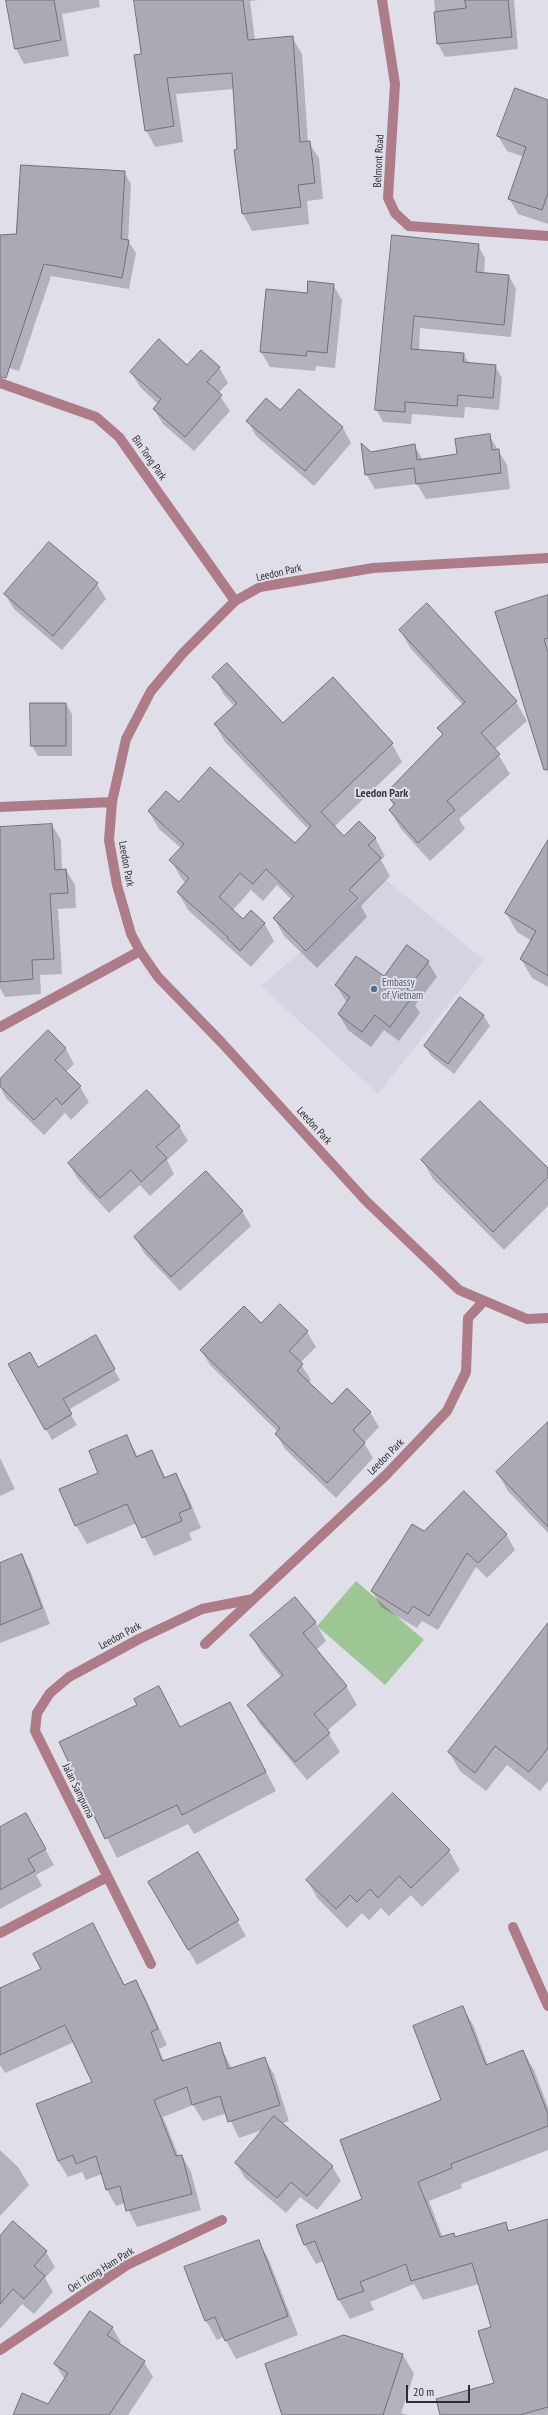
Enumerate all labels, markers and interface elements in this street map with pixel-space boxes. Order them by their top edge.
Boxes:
street label: Belmont Road [371,134,387,188]
street label: Bin Tong Park [129,433,169,483]
street label: Leedon Park [255,561,303,585]
district label: Leedon Park [356,787,408,801]
street label: Leedon Park [115,840,137,888]
place label: Embassy of Vietnam [382,976,423,1002]
marker: Embassy of Vietnam [369,984,379,994]
street label: Leedon Park [294,1104,334,1148]
street label: Leedon Park [365,1436,407,1478]
street label: Leedon Park [97,1619,143,1653]
street label: Jalan Sampurna [59,1761,97,1821]
street label: Oei Tiong Ham Park [66,2244,136,2296]
scale bar [408,2377,472,2403]
text: 20 m [413,2384,434,2399]

